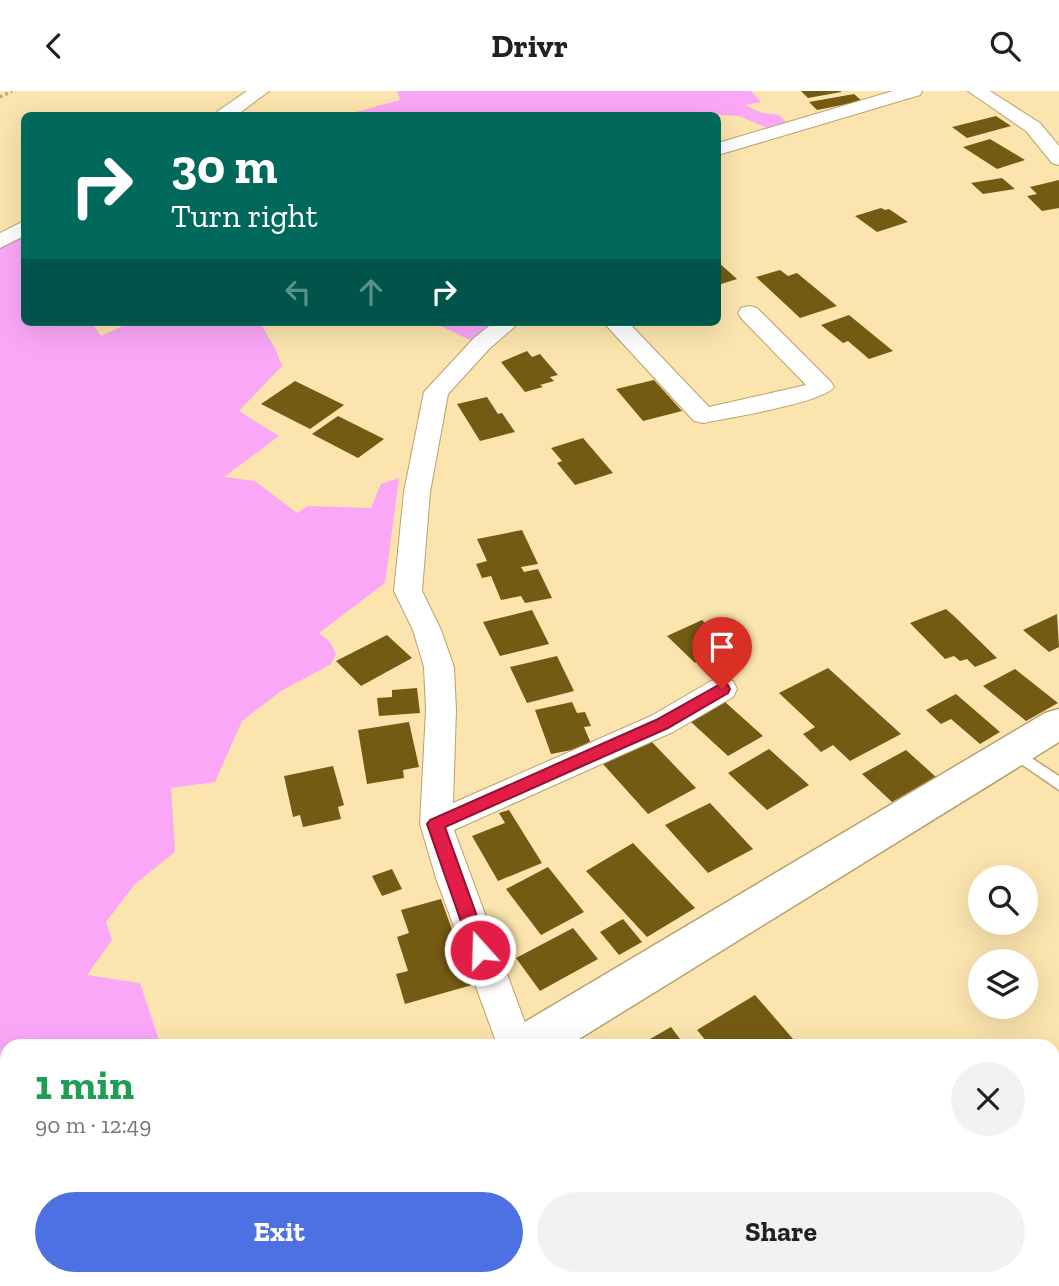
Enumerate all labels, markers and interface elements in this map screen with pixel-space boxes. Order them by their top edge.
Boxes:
icon: back [35,27,73,65]
text: Drivr [491,27,568,65]
icon: search [986,27,1024,65]
text: 30 m [171,137,277,196]
icon: right [56,140,147,231]
text: Turn right [171,197,318,235]
icon: left [279,273,317,311]
icon: ahead [352,273,390,311]
icon: right [425,273,463,311]
pin [692,617,752,689]
icon: arrive [703,628,741,666]
map controls [968,865,1038,1019]
button: search [968,865,1038,935]
position arrow [443,913,517,987]
button: layers [968,949,1038,1019]
text: 1 min [35,1059,134,1110]
button: close [951,1062,1025,1136]
text: 90 m · 12:49 [35,1111,151,1139]
button: Exit [35,1192,523,1272]
button: Share [537,1192,1025,1272]

